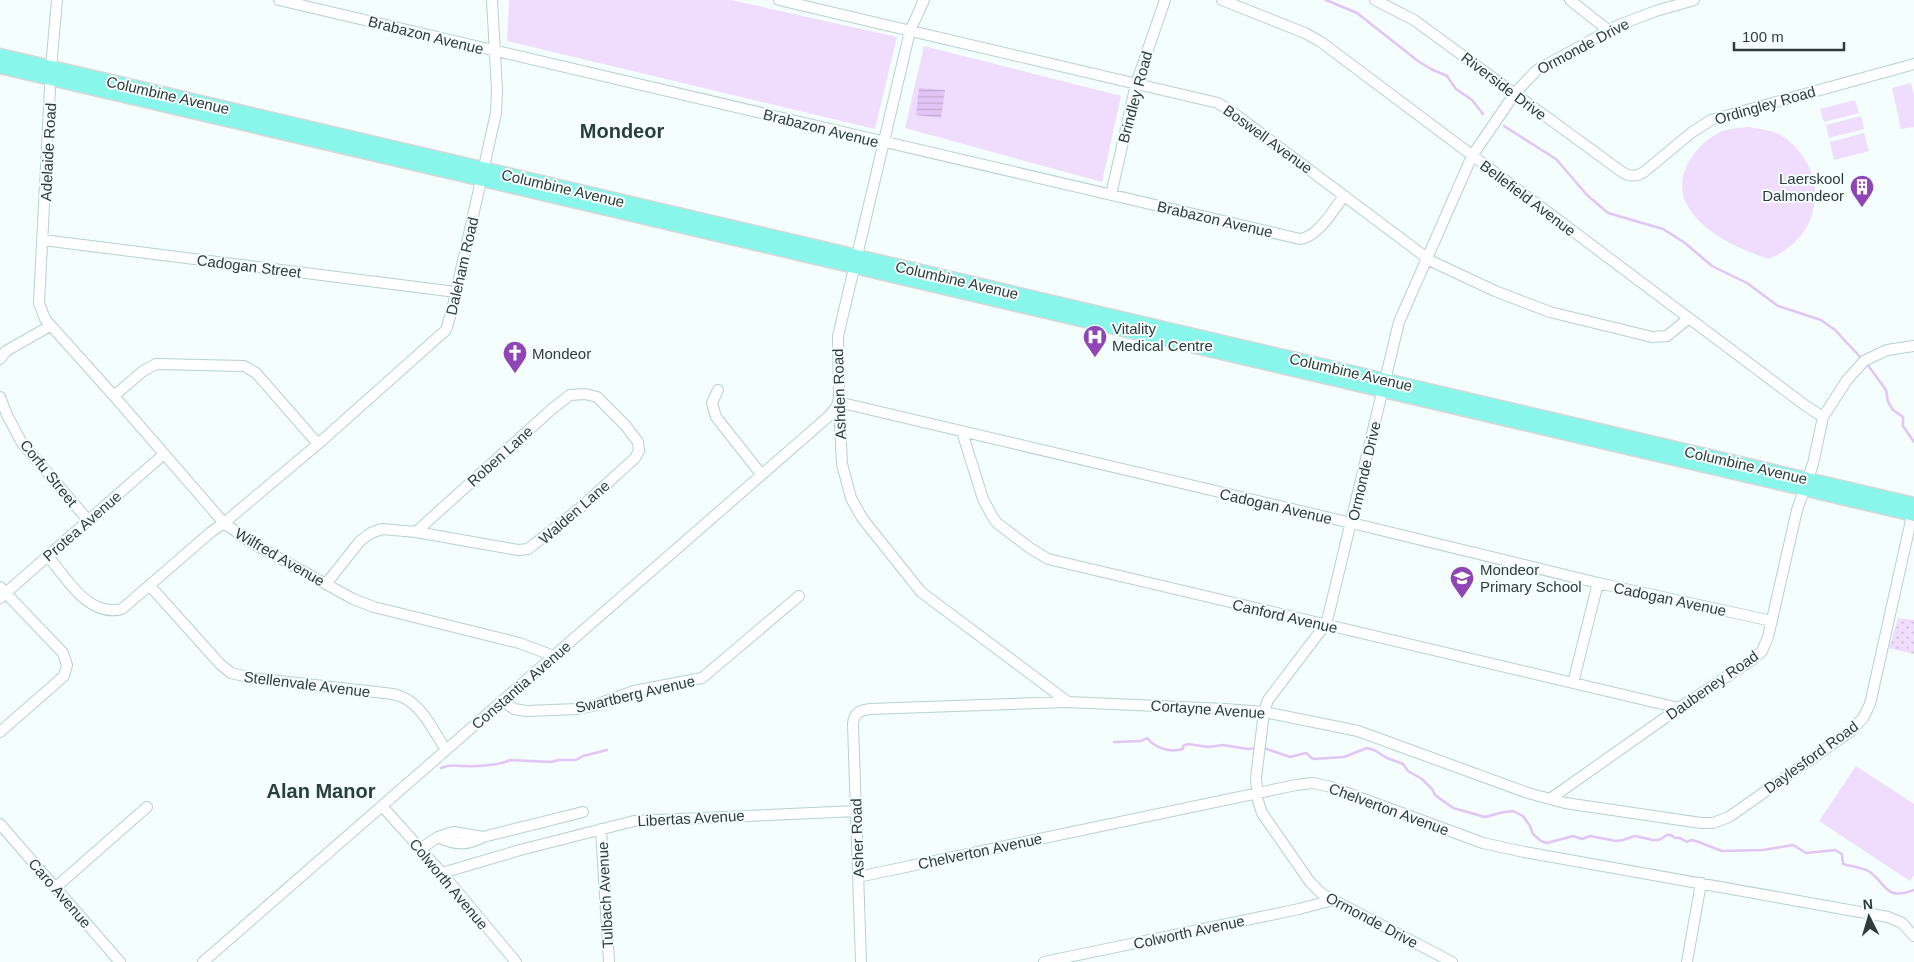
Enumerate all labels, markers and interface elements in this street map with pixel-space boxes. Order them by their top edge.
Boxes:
street label: Brabazon Avenue [367,12,485,58]
street label: Ormonde Drive [1534,15,1632,77]
scale bar [1734,20,1844,52]
text: 100 m [1742,28,1784,45]
street label: Brindley Road [1115,49,1155,145]
street label: Riverside Drive [1458,49,1550,123]
street label: Columbine Avenue [105,73,231,117]
street label: Ordingley Road [1713,82,1817,128]
street label: Boswell Avenue [1220,101,1316,177]
street label: Adelaide Road [37,102,59,202]
street label: Brabazon Avenue [762,105,880,151]
district label: Mondeor [580,120,664,142]
street label: Bellefield Avenue [1477,157,1579,239]
street label: Columbine Avenue [500,166,626,210]
place label: Laerskool Dalmondeor [1762,170,1844,204]
building icon: Laerskool Dalmondeor [1849,174,1875,208]
street label: Brabazon Avenue [1156,197,1274,241]
street label: Daleham Road [442,215,482,317]
street label: Cadogan Street [196,251,303,281]
street label: Columbine Avenue [894,258,1020,302]
place label: Vitality Medical Centre [1112,320,1213,354]
hospital icon: Vitality Medical Centre [1082,324,1108,358]
church icon: Mondeor [502,340,528,374]
place label: Mondeor [532,345,591,362]
street label: Ashden Road [829,348,849,440]
street label: Columbine Avenue [1288,350,1414,394]
street label: Ormonde Drive [1344,420,1384,522]
street label: Roben Lane [464,422,536,490]
street label: Corfu Street [17,436,82,510]
street label: Columbine Avenue [1683,443,1809,487]
street label: Walden Lane [535,477,613,547]
street label: Cadogan Avenue [1218,485,1334,527]
street label: Protea Avenue [39,487,125,565]
street label: Wilfred Avenue [232,524,328,590]
place label: Mondeor Primary School [1480,561,1582,595]
school or university icon: Mondeor Primary School [1449,565,1475,599]
street label: Cadogan Avenue [1612,579,1728,619]
street label: Canford Avenue [1231,596,1339,636]
street label: Constantia Avenue [468,637,574,733]
street label: Daubeney Road [1663,647,1761,723]
street label: Stellenvale Avenue [243,668,371,700]
street label: Swartberg Avenue [573,672,697,716]
street label: Cortayne Avenue [1150,697,1266,721]
street label: Daylesford Road [1761,717,1861,797]
street label: Chelverton Avenue [1327,779,1451,839]
district label: Alan Manor [267,780,376,802]
street label: Asher Road [847,798,867,878]
street label: Libertas Avenue [637,807,745,829]
street label: Chelverton Avenue [916,830,1044,872]
street label: Colworth Avenue [406,835,492,933]
street label: Tulbach Avenue [594,841,616,949]
street label: Caro Avenue [25,855,95,931]
street label: Ormonde Drive [1323,889,1421,951]
north arrow [1844,892,1894,942]
text: N [1862,896,1874,912]
street label: Colworth Avenue [1132,912,1246,952]

